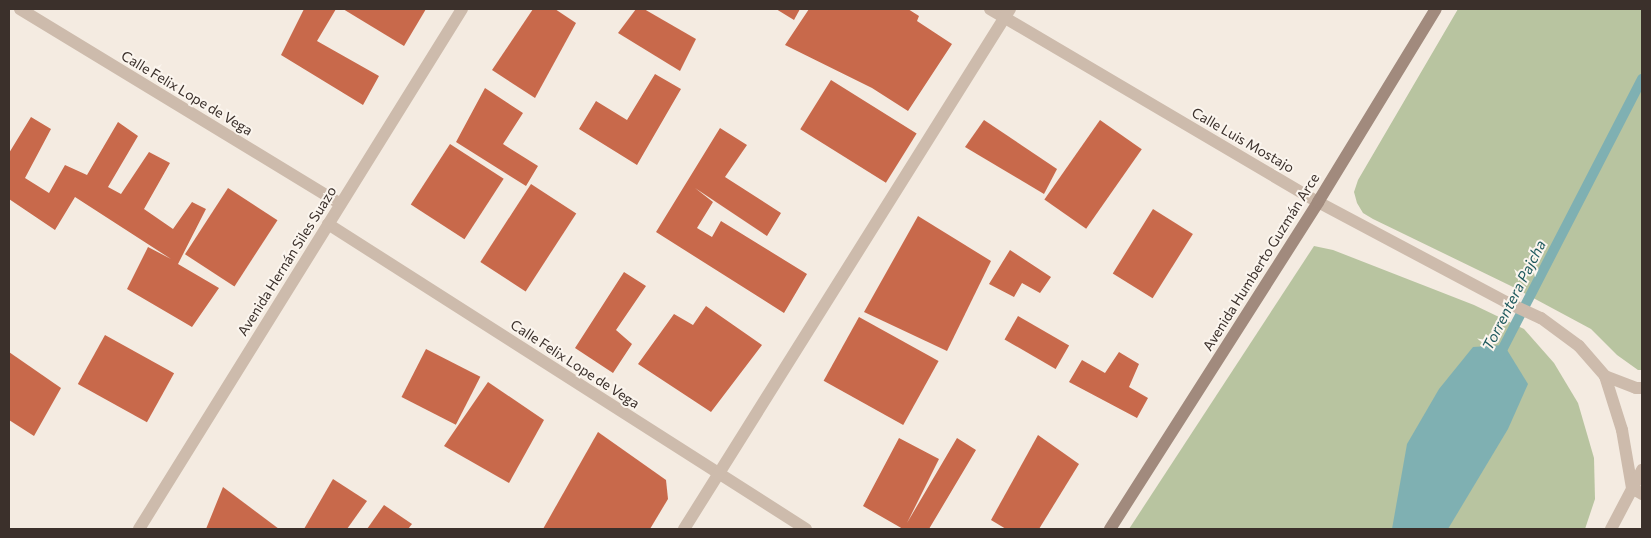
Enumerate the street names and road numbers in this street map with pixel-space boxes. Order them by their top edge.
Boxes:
street label: Calle Felix Lope de Vega [118,47,256,139]
street label: Calle Luis Mostajo [1189,104,1297,176]
street label: Avenida Humberto Guzmán Arce [1199,170,1323,354]
street label: Avenida Hernán Siles Suazo [234,183,340,339]
street label: Calle Felix Lope de Vega [507,316,643,412]

